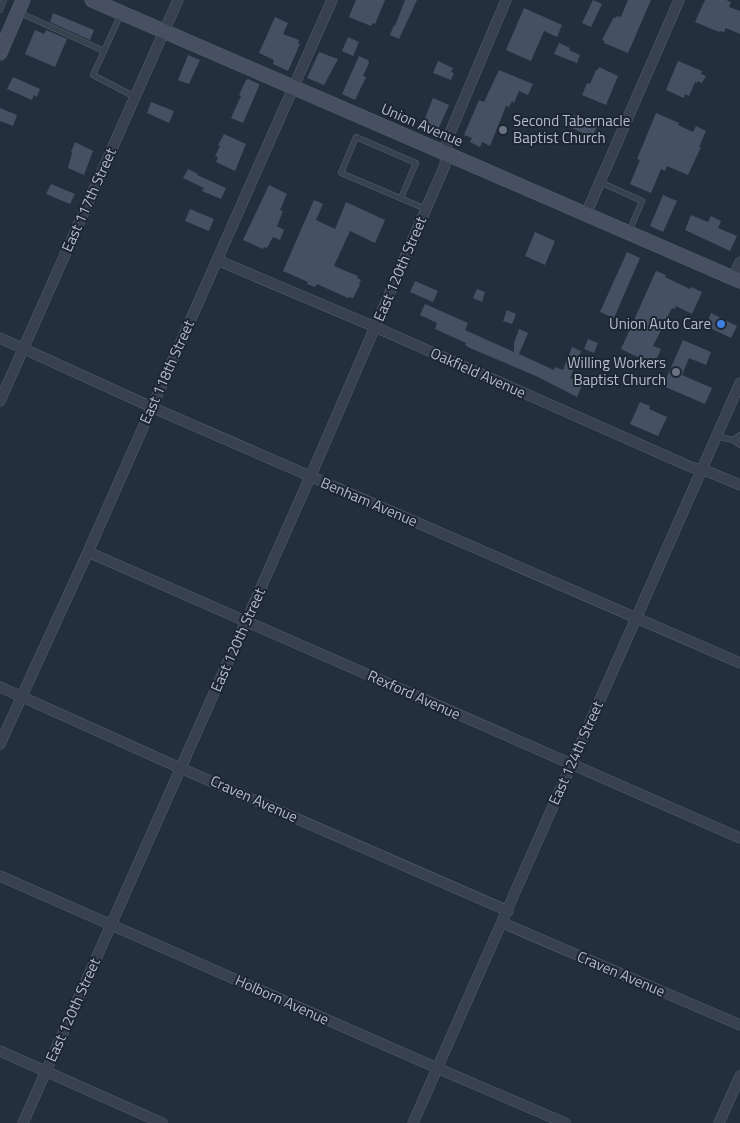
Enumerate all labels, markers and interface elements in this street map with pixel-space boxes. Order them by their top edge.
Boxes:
street label: Union Avenue [378,97,467,152]
place label: Second Tabernacle Baptist Church [513,109,630,149]
marker: Second Tabernacle Baptist Church [497,124,509,136]
street label: East 117th Street [55,143,122,256]
street label: East 120th Street [367,212,432,325]
place label: Union Auto Care [609,312,711,335]
street label: East 118th Street [133,315,200,428]
marker: Union Auto Care [715,318,727,330]
street label: Oakfield Avenue [427,341,529,404]
place label: Willing Workers Baptist Church [567,351,666,391]
marker: Willing Workers Baptist Church [670,366,682,378]
street label: Benham Avenue [317,471,421,532]
street label: East 120th Street [204,583,271,696]
street label: Rexford Avenue [364,664,464,725]
street label: East 124th Street [542,696,609,809]
street label: Craven Avenue [207,769,302,828]
street label: Craven Avenue [574,945,669,1002]
street label: East 120th Street [39,953,106,1066]
street label: Holborn Avenue [232,969,333,1031]

